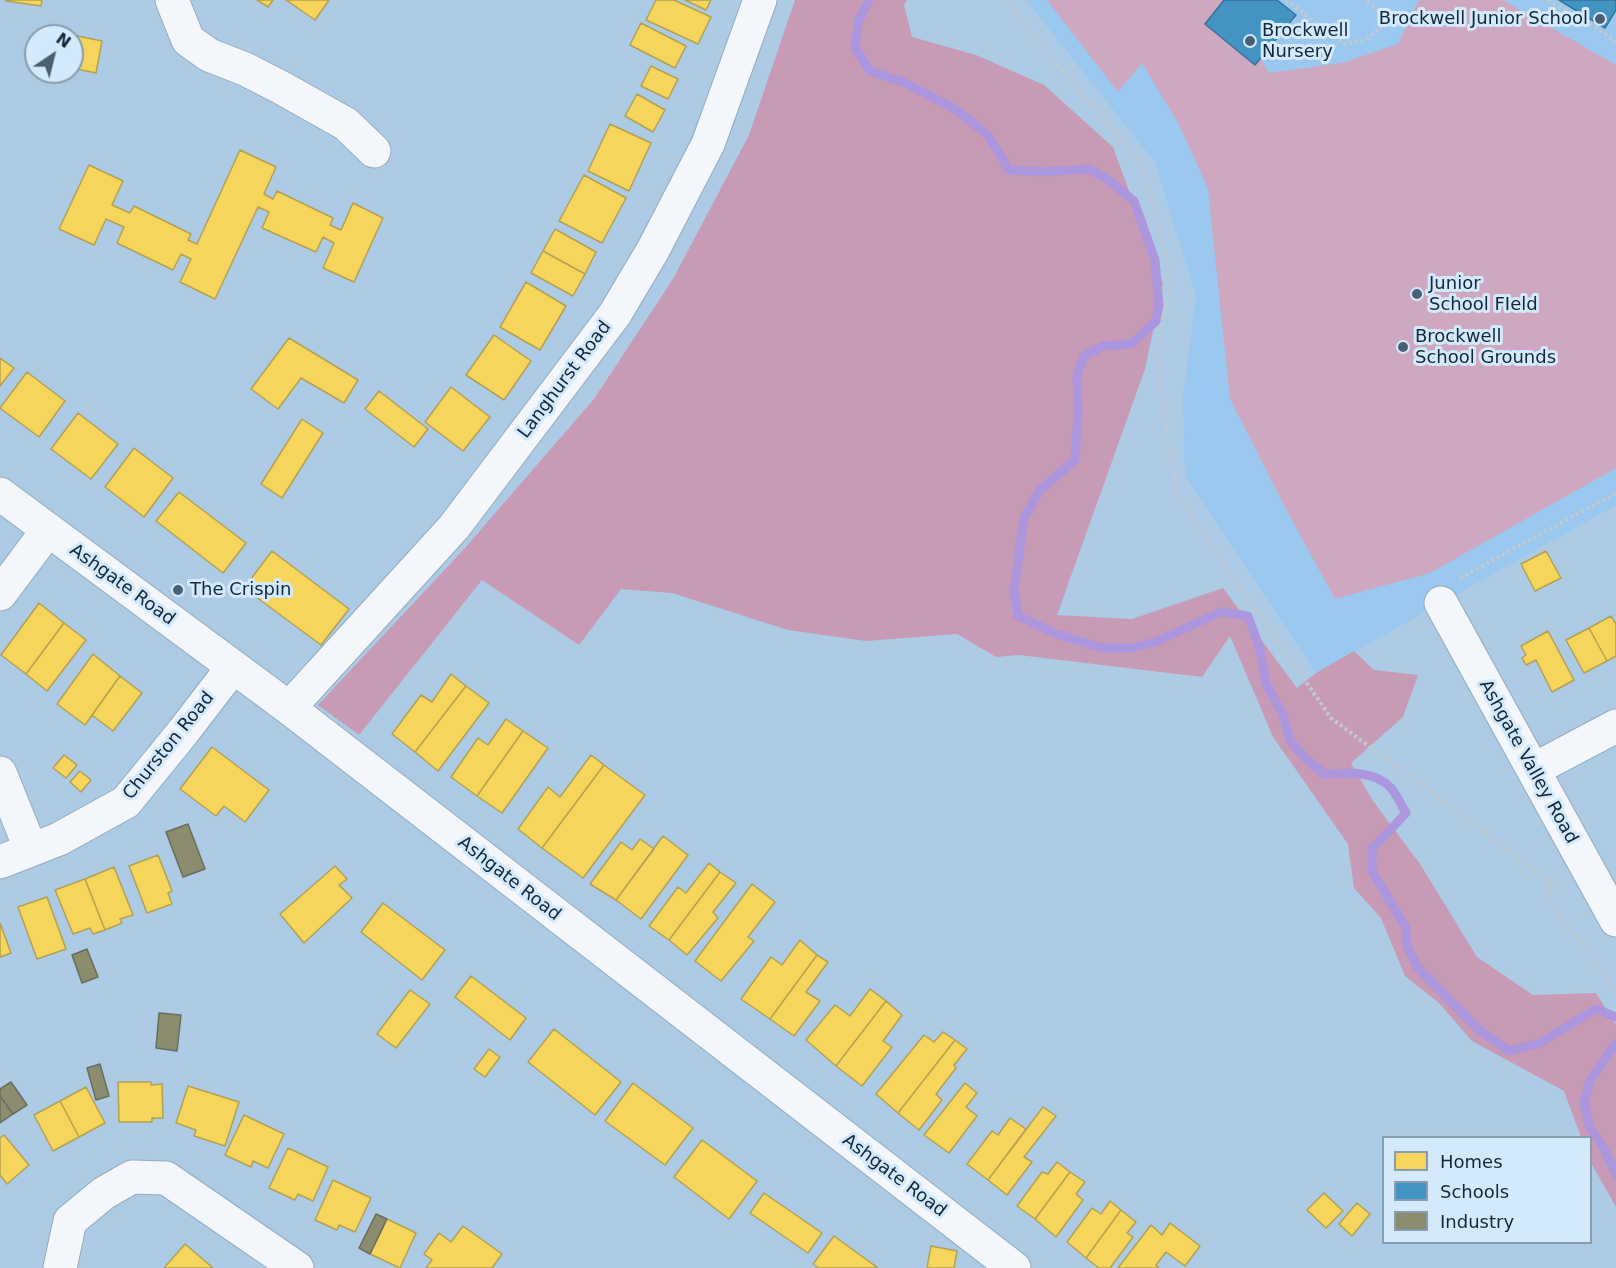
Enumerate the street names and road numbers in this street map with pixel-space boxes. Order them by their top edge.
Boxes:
street label: Langhurst Road [514,317,616,443]
street label: Ashgate Road [65,540,179,630]
street label: Ashgate Valley Road [1474,676,1582,848]
street label: Churston Road [119,688,219,804]
street label: Ashgate Road [453,832,565,926]
street label: Ashgate Road [838,1130,950,1222]

